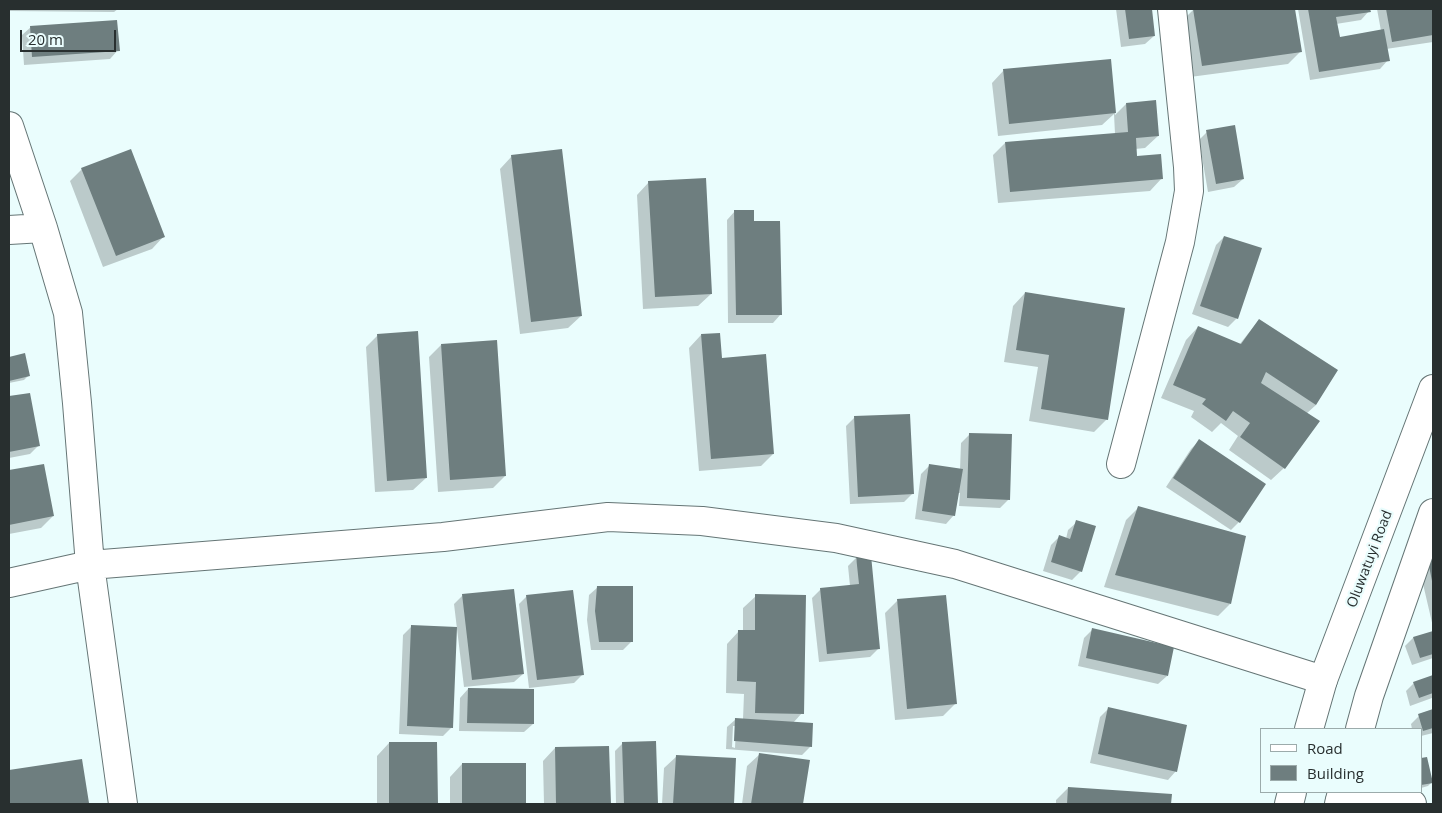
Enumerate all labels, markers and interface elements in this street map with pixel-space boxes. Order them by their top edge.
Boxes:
scale bar [22,20,119,52]
text: 20 m [28,29,63,49]
street label: Oluwatuyi Road [1344,508,1396,610]
legend [1260,728,1422,793]
text: Road [1307,738,1343,758]
text: Building [1307,763,1364,783]

